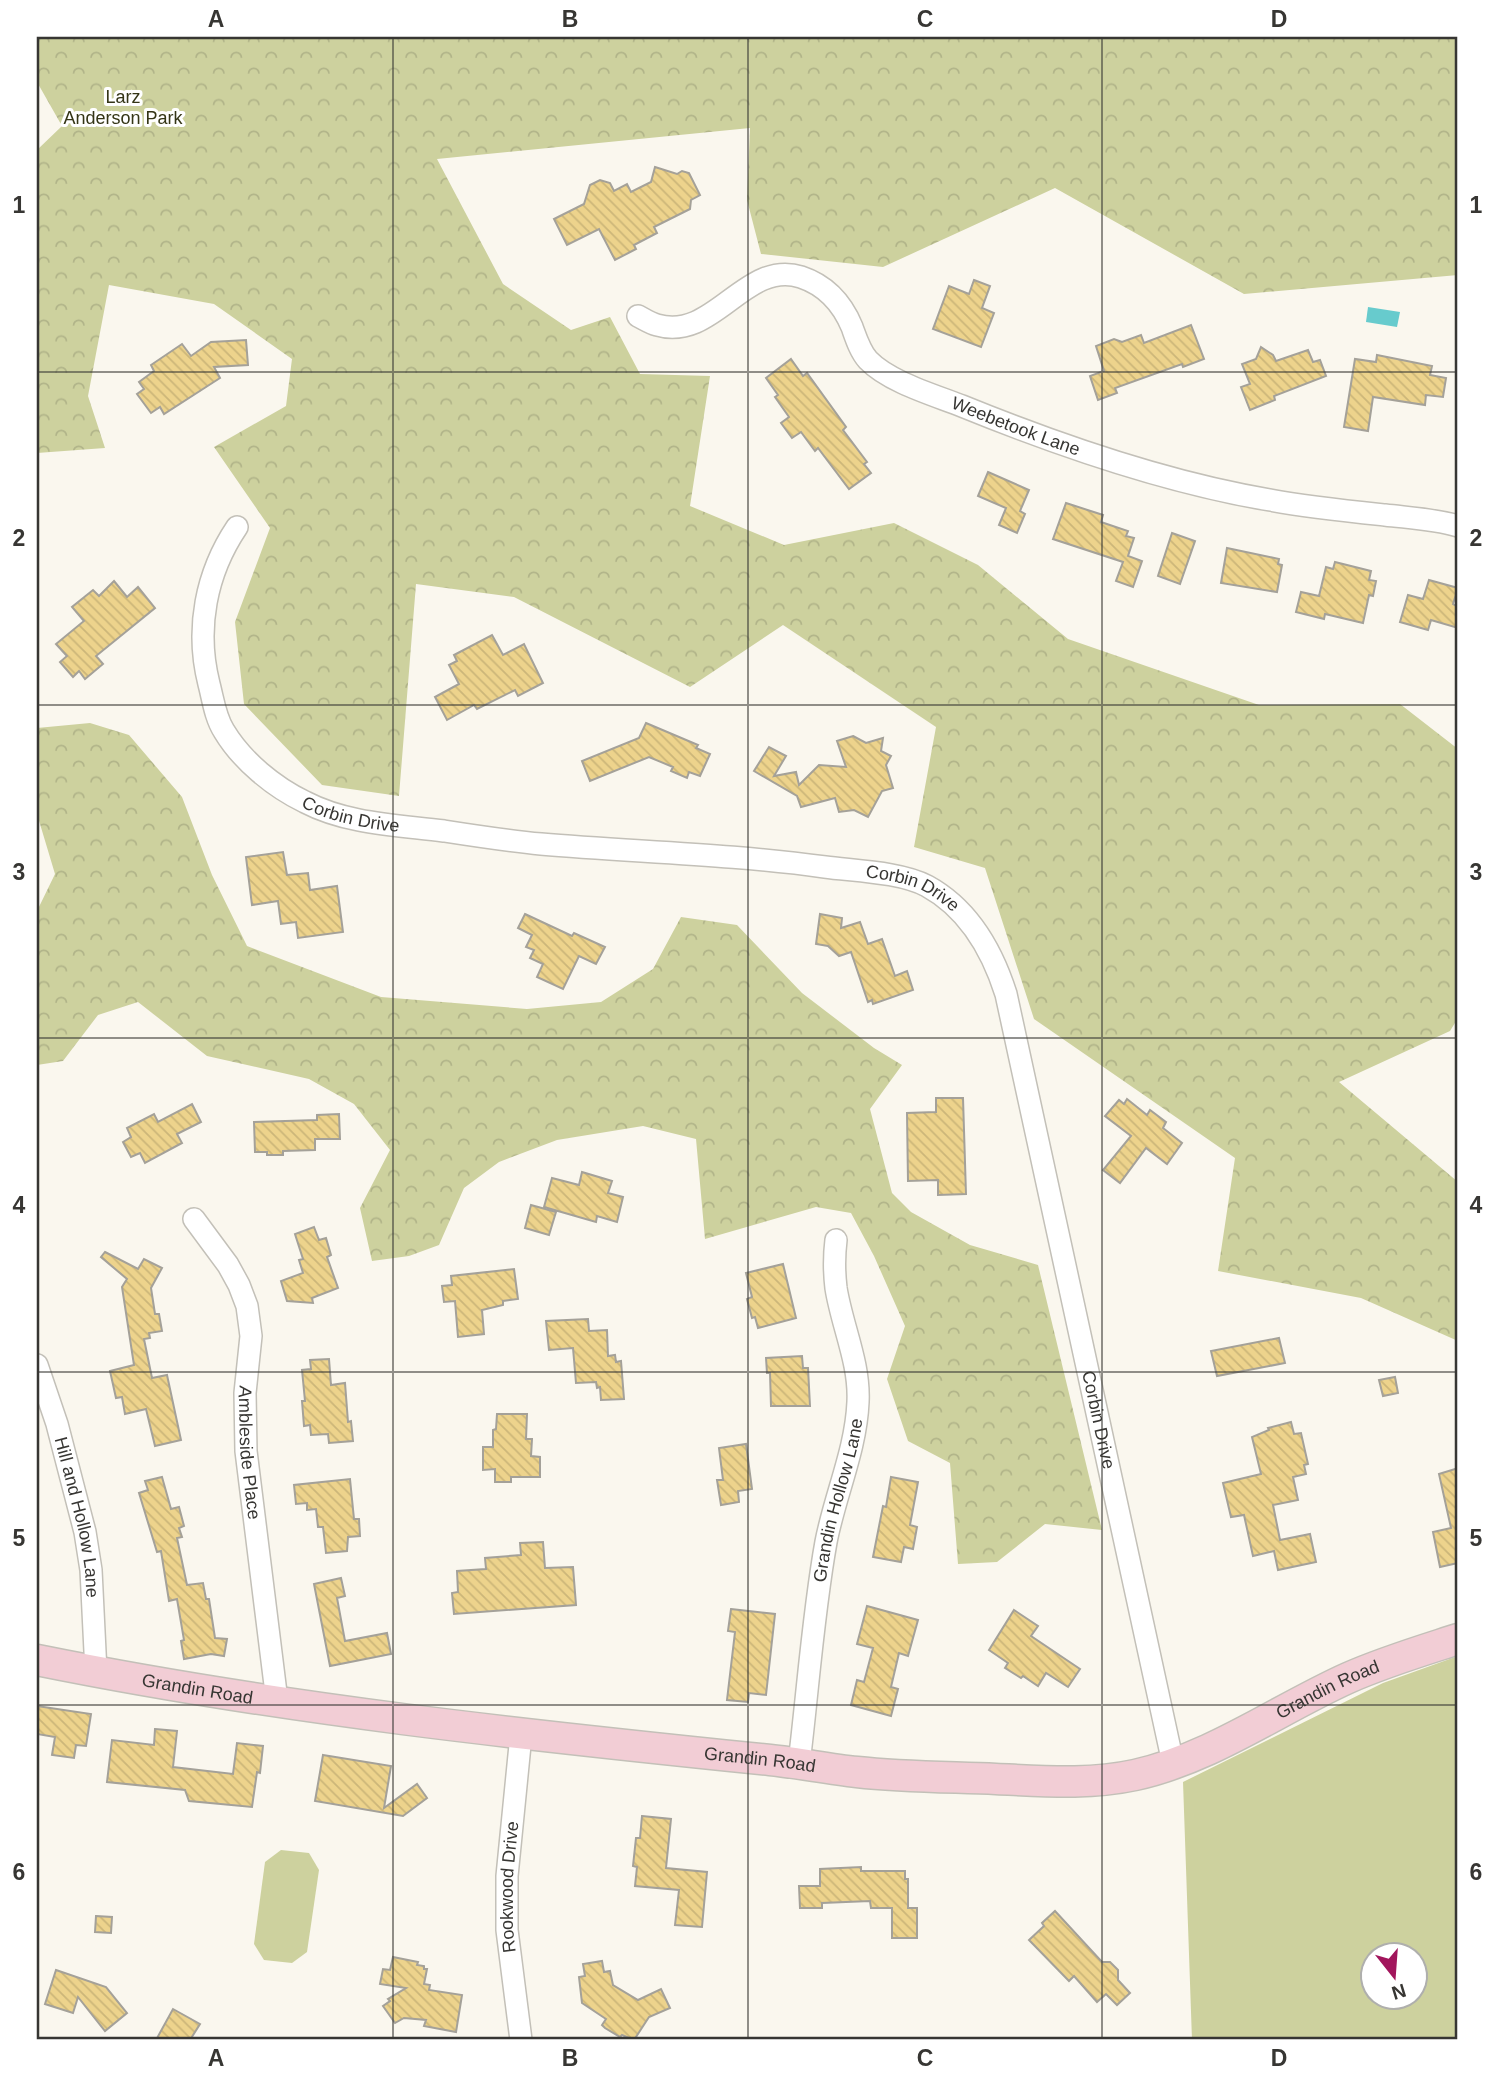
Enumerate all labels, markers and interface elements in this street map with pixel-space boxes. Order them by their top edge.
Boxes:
text: A [208,6,224,32]
text: B [562,6,578,32]
text: C [917,6,933,32]
text: D [1271,6,1287,32]
park label: Larz Anderson Park [63,87,184,128]
text: 1 [13,192,26,218]
text: 1 [1470,192,1483,218]
street label: Weebetook Lane [949,393,1083,459]
text: 2 [13,525,25,551]
text: 2 [1470,525,1482,551]
street label: Corbin Drive [299,792,401,836]
text: 3 [13,859,25,885]
text: 3 [1470,859,1482,885]
street label: Corbin Drive [865,861,964,915]
text: 4 [13,1192,26,1218]
text: 4 [1470,1192,1483,1218]
street label: Corbin Drive [1078,1369,1119,1471]
street label: Ambleside Place [235,1385,264,1521]
street label: Grandin Hollow Lane [810,1417,867,1584]
street label: Hill and Hollow Lane [51,1435,102,1598]
text: 5 [13,1525,26,1551]
text: 5 [1470,1525,1483,1551]
street label: Grandin Road [1273,1656,1382,1723]
street label: Grandin Road [140,1670,254,1708]
street label: Grandin Road [703,1743,817,1776]
street label: Rookwood Drive [497,1820,522,1954]
text: 6 [13,1859,25,1885]
text: 6 [1470,1859,1482,1885]
north arrow [1358,1940,1428,2010]
text: N [1389,1980,1408,2004]
text: A [208,2045,224,2071]
text: B [562,2045,578,2071]
text: C [917,2045,933,2071]
text: D [1271,2045,1287,2071]

